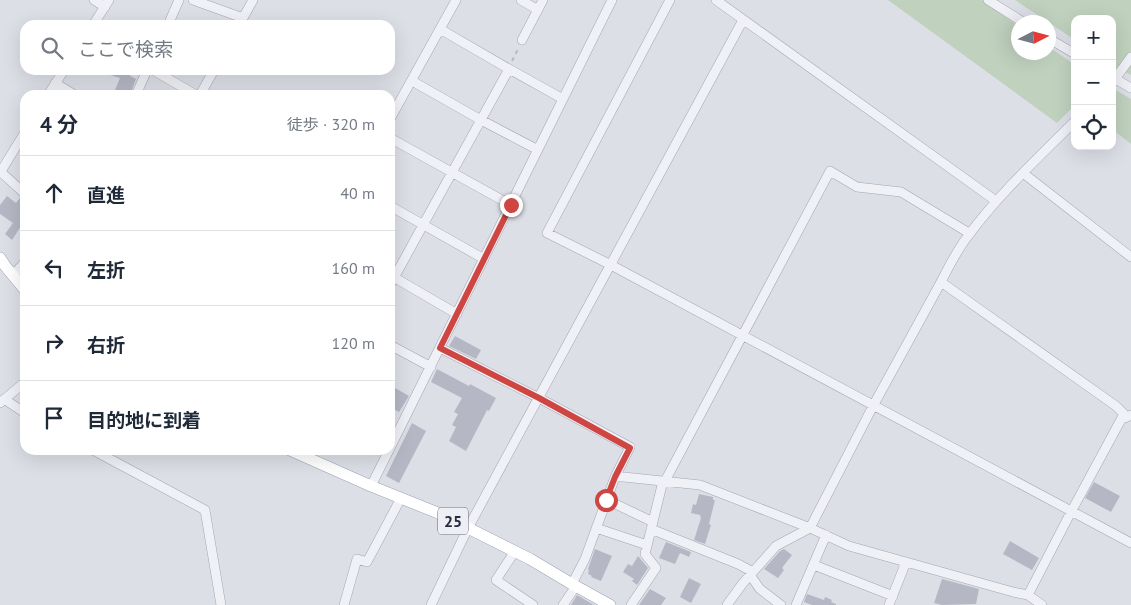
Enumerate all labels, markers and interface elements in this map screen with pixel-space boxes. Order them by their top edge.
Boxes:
north arrow [1011,15,1056,60]
map controls [1071,15,1116,150]
button: + [1071,15,1116,60]
search box [20,20,395,75]
icon: search [38,34,66,62]
text: ここで検索 [78,37,173,61]
button: − [1071,60,1116,105]
button: locate [1071,105,1116,150]
text: 4 分 [40,111,78,138]
text: 徒歩 · 320 m [287,114,375,134]
icon: ahead [40,179,68,207]
text: 直進 [87,183,125,207]
text: 40 m [340,183,375,203]
route end [500,194,523,217]
icon: left [40,254,68,282]
text: 左折 [87,258,125,282]
text: 160 m [332,258,375,278]
icon: right [40,329,68,357]
text: 右折 [87,333,125,357]
text: 120 m [332,333,375,353]
icon: arrive [40,404,68,432]
text: 目的地に到着 [87,408,201,432]
route start [595,489,618,512]
road number: 25 [438,508,468,534]

